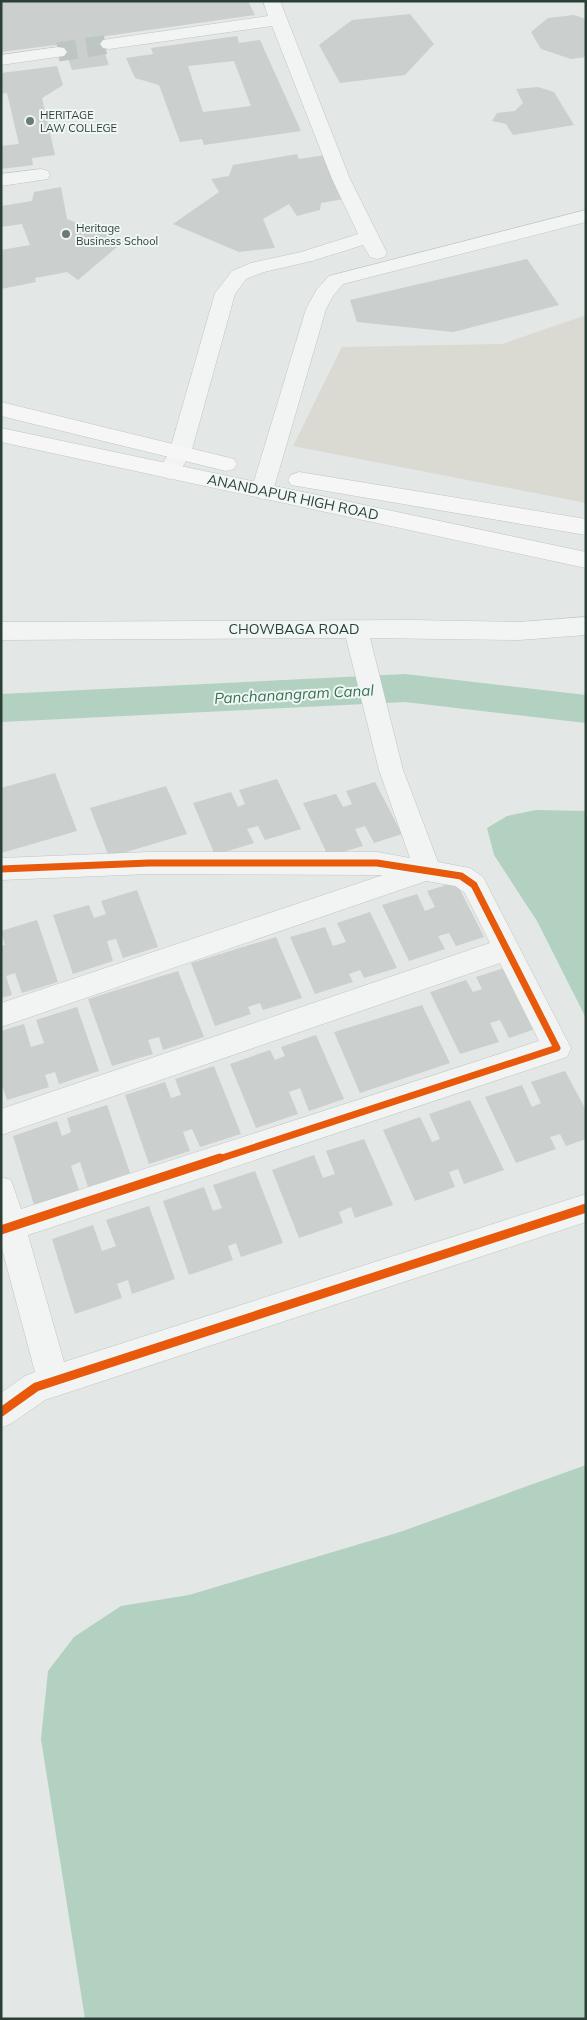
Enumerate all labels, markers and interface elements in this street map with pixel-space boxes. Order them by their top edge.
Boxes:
place label: HERITAGE LAW COLLEGE [40,108,117,135]
marker: HERITAGE LAW COLLEGE [24,115,36,127]
place label: Heritage Business School [76,221,158,248]
marker: Heritage Business School [60,228,72,240]
street label: ANANDAPUR HIGH ROAD [206,470,380,524]
street label: CHOWBAGA ROAD [228,620,360,638]
water label: Panchanangram Canal [214,680,375,708]

